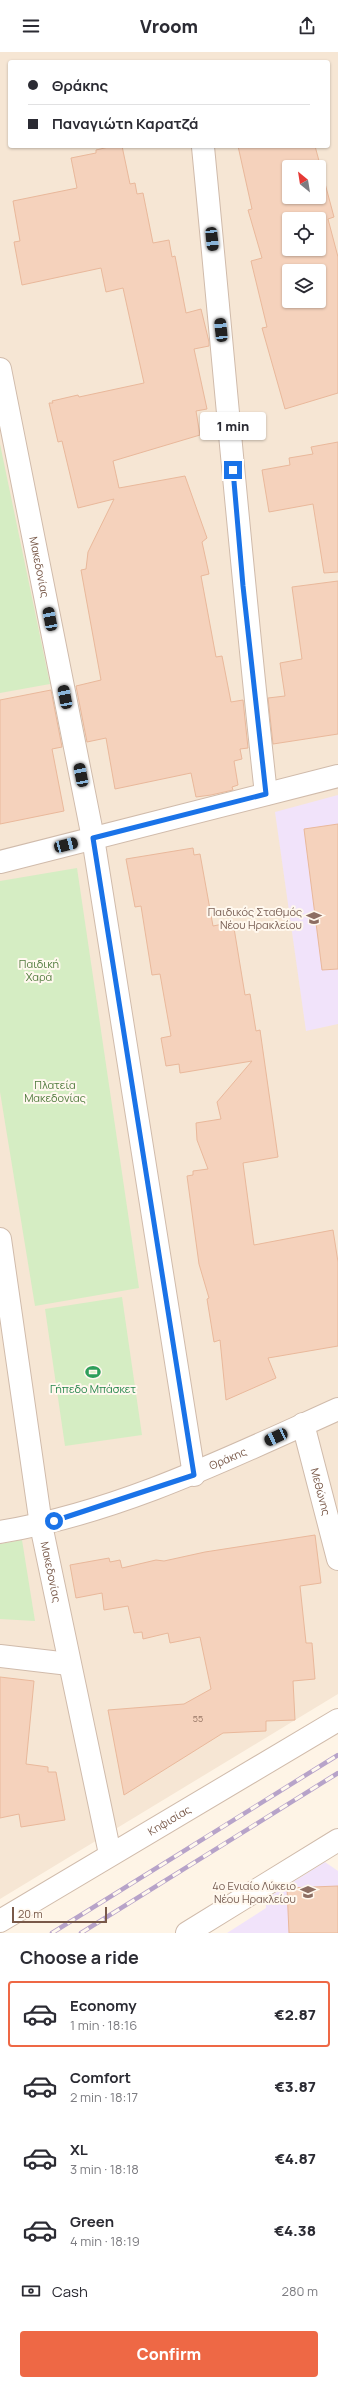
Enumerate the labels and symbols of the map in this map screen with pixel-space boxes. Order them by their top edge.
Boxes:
north arrow [282,160,326,204]
car [205,226,219,252]
car [214,317,228,343]
callout: 1 min [200,412,266,440]
route end [224,461,242,479]
street label: Μακεδονίας [26,535,53,599]
car [42,606,58,632]
car [57,684,73,710]
car [73,762,89,788]
car [53,836,79,854]
place label: Παιδικός Σταθμός Νέου Ηρακλείου [208,904,302,932]
school or university icon: Παιδικός Σταθμός Νέου Ηρακλείου [305,909,323,927]
park label: Παιδική Χαρά [19,956,59,984]
park label: Πλατεία Μακεδονίας [24,1077,86,1105]
sports icon: Γήπεδο Μπάσκετ [84,1363,102,1381]
place label: Γήπεδο Μπάσκετ [50,1381,136,1396]
car [263,1426,289,1448]
street label: Θράκης [207,1443,249,1473]
street label: Μεθώνης [308,1466,334,1517]
route start [45,1512,63,1530]
street label: Μακεδονίας [38,1540,65,1604]
house number: 55 [193,1712,203,1725]
street label: Κηφισίας [145,1801,193,1839]
place label: 4ο Ενιαίο Λύκειο Νέου Ηρακλείου [212,1878,296,1906]
school or university icon: 4ο Ενιαίο Λύκειο Νέου Ηρακλείου [299,1883,317,1901]
scale bar [12,1905,107,1924]

